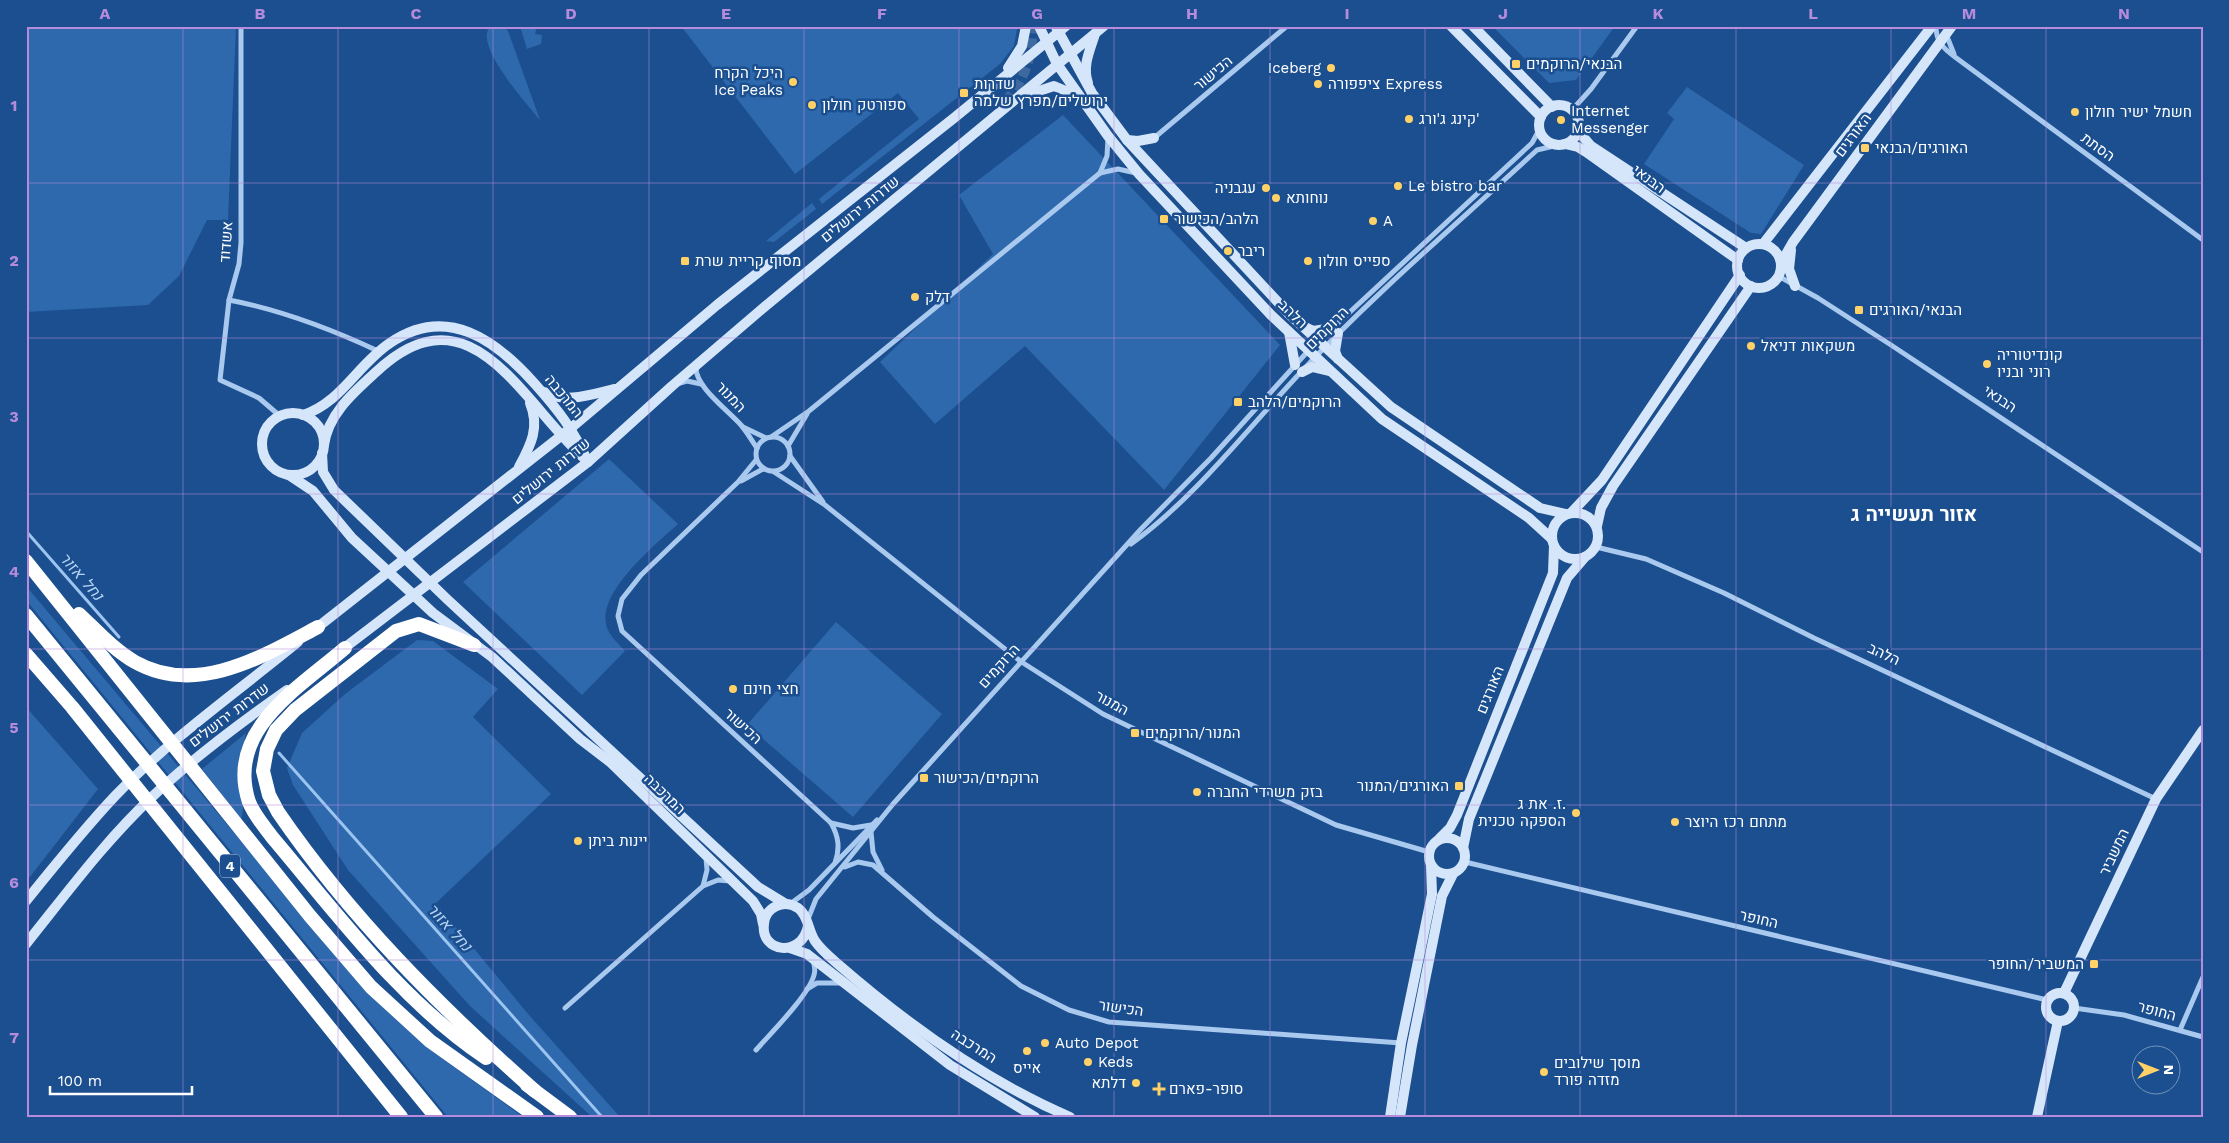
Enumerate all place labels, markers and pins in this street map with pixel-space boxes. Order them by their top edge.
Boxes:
place label: הבנאי/הרוקמים [1526,55,1622,73]
marker: הבנאי/הרוקמים [1510,58,1522,70]
place label: Iceberg [1268,59,1321,77]
marker: Iceberg [1325,62,1337,74]
place label: היכל הקרח Ice Peaks [714,64,783,99]
place label: שדרות ירושלים/מפרץ שלמה [974,75,1108,110]
place label: ציפפורה Express [1328,75,1443,93]
marker: היכל הקרח Ice Peaks [787,76,799,88]
marker: ציפפורה Express [1312,78,1324,90]
marker: שדרות ירושלים/מפרץ שלמה [958,87,970,99]
place label: ספורטק חולון [822,96,906,114]
marker: ספורטק חולון [806,99,818,111]
place label: Internet Messenger [1571,102,1649,137]
place label: חשמל ישיר חולון [2085,103,2192,121]
marker: חשמל ישיר חולון [2069,106,2081,118]
place label: קינג ג'ורג' [1419,110,1480,128]
marker: קינג ג'ורג' [1403,113,1415,125]
marker: Internet Messenger [1555,114,1567,126]
place label: האורגים/הבנאי [1875,139,1968,157]
marker: האורגים/הבנאי [1859,142,1871,154]
place label: Le bistro bar [1408,177,1502,195]
place label: עגבניה [1215,179,1256,197]
marker: Le bistro bar [1392,180,1404,192]
marker: עגבניה [1260,182,1272,194]
place label: נוחותא [1286,189,1328,207]
marker: נוחותא [1270,192,1282,204]
place label: הלהב/הכישור [1174,210,1259,228]
place label: A [1383,212,1393,230]
marker: הלהב/הכישור [1158,213,1170,225]
marker: A [1367,215,1379,227]
place label: ריבר [1238,242,1265,260]
marker: ריבר [1222,245,1234,257]
place label: מסוף קריית שרת [695,252,801,270]
place label: ספייס חולון [1318,252,1391,270]
marker: מסוף קריית שרת [679,255,691,267]
marker: ספייס חולון [1302,255,1314,267]
place label: דלק [925,288,950,306]
marker: דלק [909,291,921,303]
place label: הבנאי/האורגים [1869,301,1962,319]
marker: הבנאי/האורגים [1853,304,1865,316]
place label: משקאות דניאל [1761,337,1855,355]
marker: משקאות דניאל [1745,340,1757,352]
place label: קונדיטוריה רוני ובניו [1997,346,2063,381]
marker: קונדיטוריה רוני ובניו [1981,358,1993,370]
place label: הרוקמים/הלהב [1248,393,1341,411]
marker: הרוקמים/הלהב [1232,396,1244,408]
place label: חצי חינם [743,680,799,698]
marker: חצי חינם [727,683,739,695]
place label: המנור/הרוקמים [1145,724,1241,742]
marker: המנור/הרוקמים [1129,727,1141,739]
place label: הרוקמים/הכישור [934,769,1039,787]
marker: הרוקמים/הכישור [918,772,930,784]
place label: האורגים/המנור [1357,777,1449,795]
marker: האורגים/המנור [1453,780,1465,792]
place label: בזק משרדי החברה [1207,783,1323,801]
marker: בזק משרדי החברה [1191,786,1203,798]
place label: ז. את ג. הספקה טכנית [1478,795,1566,830]
marker: ז. את ג. הספקה טכנית [1570,807,1582,819]
place label: מתחם רכז היוצר [1685,813,1787,831]
marker: מתחם רכז היוצר [1669,816,1681,828]
place label: יינות ביתן [588,832,648,850]
marker: יינות ביתן [572,835,584,847]
place label: המשביר/החופר [1988,955,2084,973]
marker: המשביר/החופר [2088,958,2100,970]
place label: Auto Depot [1055,1034,1139,1052]
marker: Auto Depot [1039,1037,1051,1049]
marker: אייס [1021,1045,1033,1057]
place label: Keds [1098,1053,1133,1071]
place label: מוסך שילובים מזדה פורד [1554,1054,1641,1089]
marker: Keds [1082,1056,1094,1068]
place label: אייס [1013,1059,1041,1077]
marker: מוסך שילובים מזדה פורד [1538,1066,1550,1078]
place label: דלתא [1091,1074,1126,1092]
marker: דלתא [1130,1077,1142,1089]
place label: סופר-פארם [1169,1080,1243,1098]
marker: סופר-פארם [1153,1083,1165,1095]

